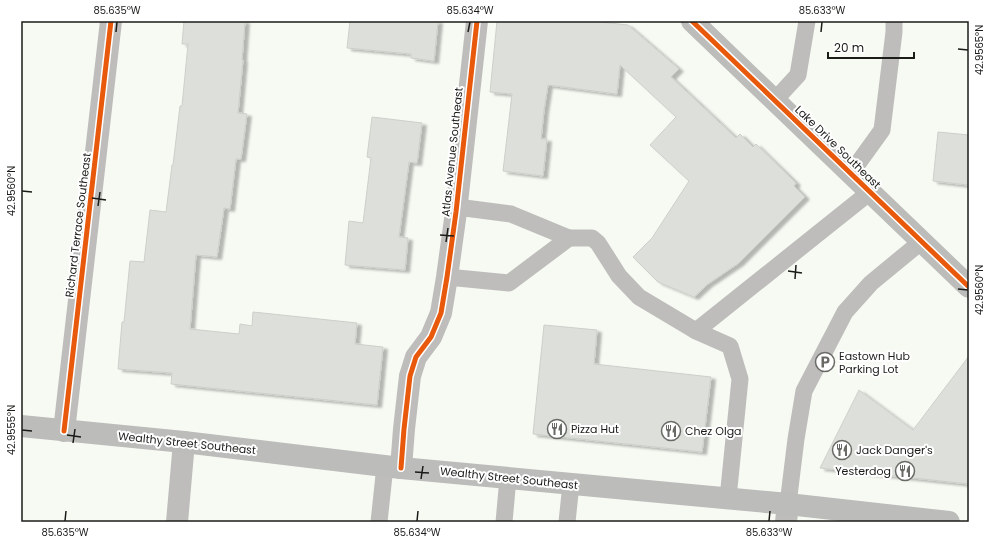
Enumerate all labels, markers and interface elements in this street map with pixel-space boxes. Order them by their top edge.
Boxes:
text: 85.635°W [93,3,141,18]
text: 85.634°W [446,3,494,18]
text: 85.633°W [799,3,846,18]
text: 42.9565°N [972,25,987,75]
scale bar [828,34,914,60]
text: 20 m [834,39,864,56]
street label: Atlas Avenue Southeast [437,86,467,218]
street label: Lake Drive Southeast [792,102,884,192]
street label: Richard Terrace Southeast [61,152,95,298]
text: 42.9560°N [4,166,19,216]
text: 42.9560°N [972,265,987,315]
place label: Eastown Hub Parking Lot [839,348,910,377]
parking icon: Eastown Hub Parking Lot [814,351,836,373]
text: 42.9555°N [4,405,19,455]
restaurant icon: Pizza Hut [546,418,568,440]
restaurant icon: Chez Olga [660,420,682,442]
place label: Pizza Hut [571,421,619,437]
place label: Chez Olga [685,423,742,439]
street label: Wealthy Street Southeast [117,428,257,458]
restaurant icon: Jack Danger's [831,439,853,461]
place label: Jack Danger's [856,442,933,458]
restaurant icon: Yesterdog [894,460,916,482]
street label: Wealthy Street Southeast [439,463,579,493]
place label: Yesterdog [835,463,891,479]
text: 85.635°W [41,525,89,540]
text: 85.634°W [393,525,441,540]
text: 85.633°W [746,525,793,540]

